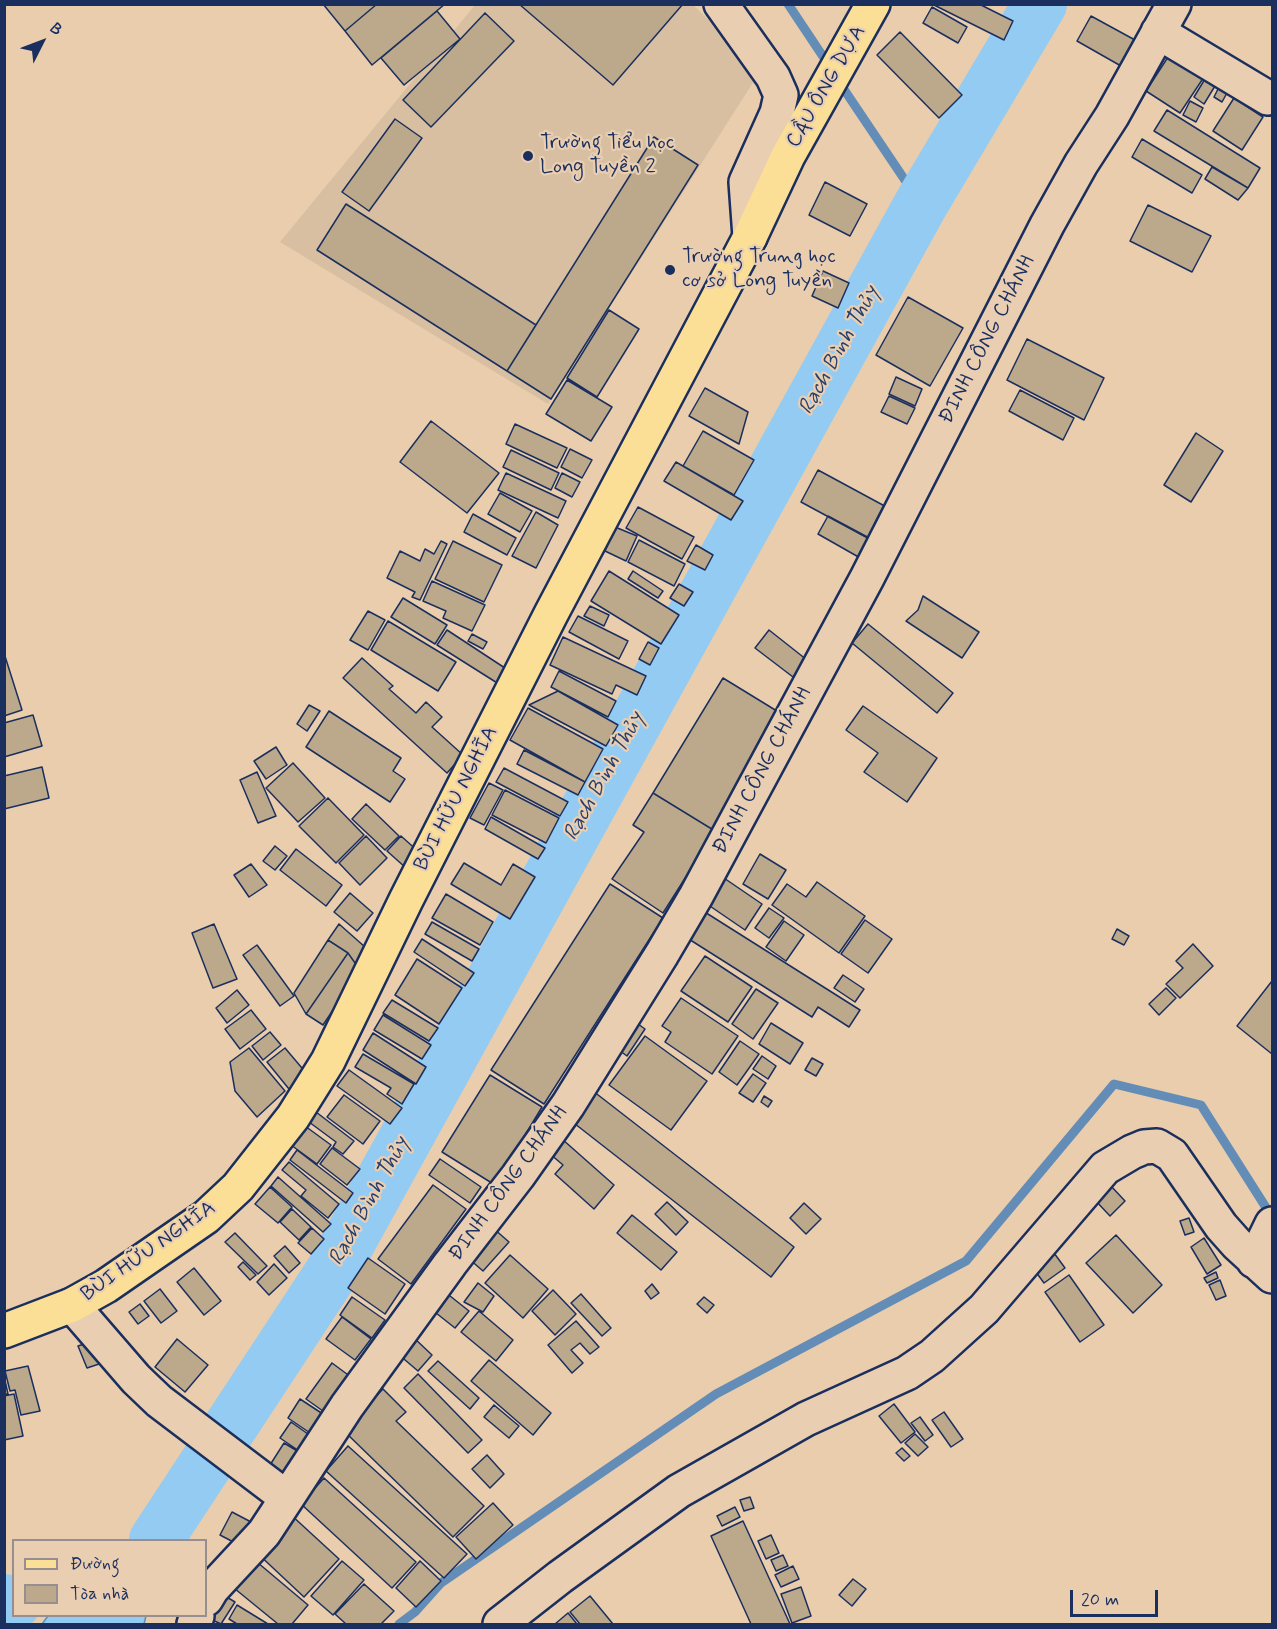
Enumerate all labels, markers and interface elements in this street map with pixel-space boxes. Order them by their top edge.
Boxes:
north arrow [12,12,72,72]
text: B [45,19,67,40]
street label: CẦU ÔNG DỰA [782,21,872,153]
place label: Trường Tiểu học Long Tuyền 2 [540,131,674,181]
marker: Trường Tiểu học Long Tuyền 2 [521,149,535,163]
place label: Trường Trung học cơ sở Long Tuyền [682,245,836,295]
street label: ĐINH CÔNG CHÁNH [935,252,1041,428]
marker: Trường Trung học cơ sở Long Tuyền [663,263,677,277]
water label: Rạch Bình Thủy [794,282,886,420]
street label: ĐINH CÔNG CHÁNH [708,683,818,859]
water label: Rạch Bình Thủy [559,708,651,846]
street label: BÙI HỮU NGHĨA [410,723,504,875]
street label: ĐINH CÔNG CHÁNH [444,1102,574,1266]
water label: Rạch Bình Thủy [324,1133,416,1271]
street label: BÙI HỮU NGHĨA [77,1196,221,1308]
legend [12,1539,207,1617]
text: Đường [70,1552,120,1576]
scale bar [1073,1578,1162,1616]
text: Tòa nhà [70,1582,129,1606]
text: 20 m [1081,1588,1119,1612]

